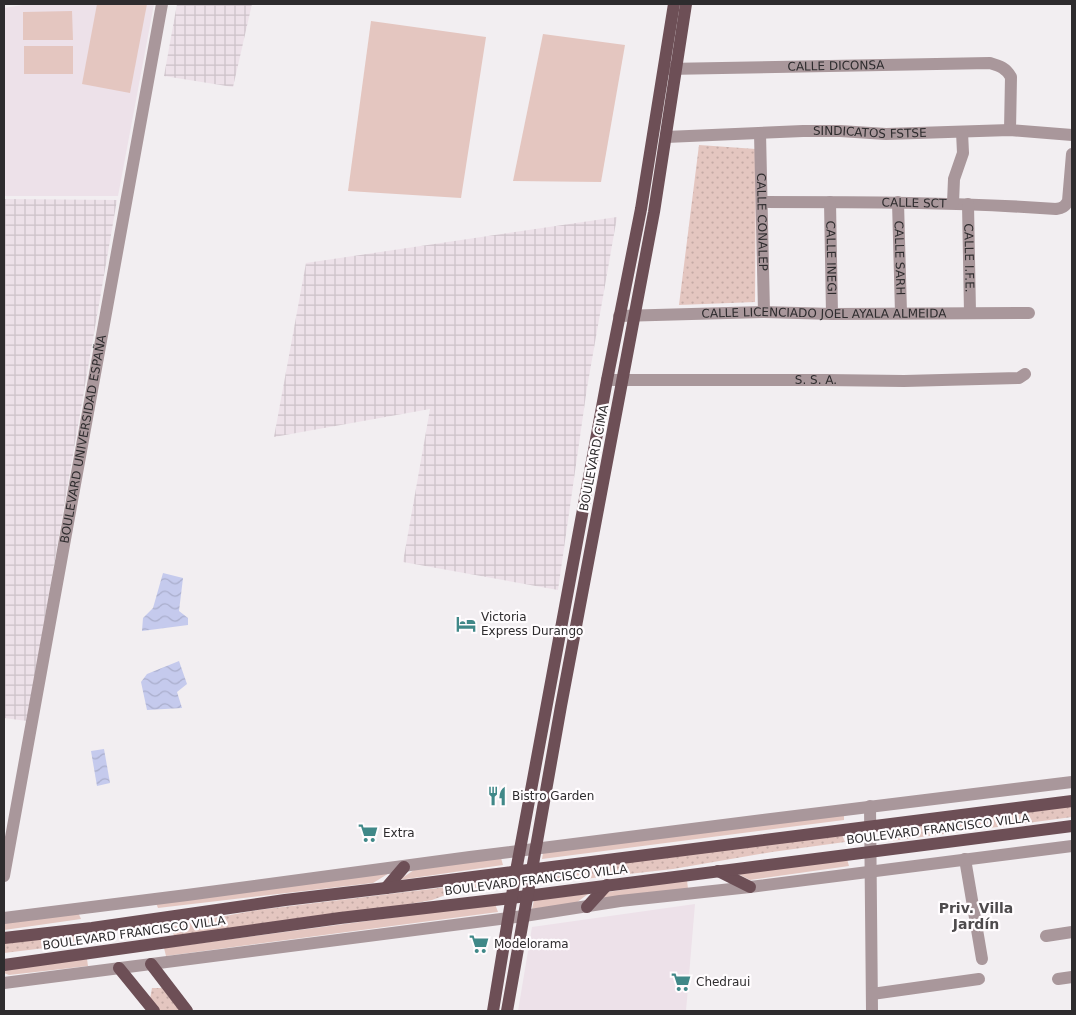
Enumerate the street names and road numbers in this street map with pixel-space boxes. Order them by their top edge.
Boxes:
street label: CALLE DICONSA [787,58,885,74]
street label: SINDICATOS FSTSE [813,124,927,141]
street label: CALLE CONALEP [754,173,770,271]
street label: CALLE SCT [882,195,947,211]
street label: CALLE SARH [892,220,908,296]
street label: CALLE INEGI [823,221,839,295]
street label: CALLE I.F.E. [961,223,977,293]
street label: CALLE LICENCIADO JOEL AYALA ALMEIDA [701,305,947,321]
street label: BOULEVARD UNIVERSIDAD ESPAÑA [57,333,109,545]
street label: S. S. A. [795,373,837,387]
street label: BOULEVARD CIMA [577,403,611,512]
street label: BOULEVARD FRANCISCO VILLA [846,811,1031,847]
street label: BOULEVARD FRANCISCO VILLA [444,862,629,898]
street label: BOULEVARD FRANCISCO VILLA [42,913,227,953]

